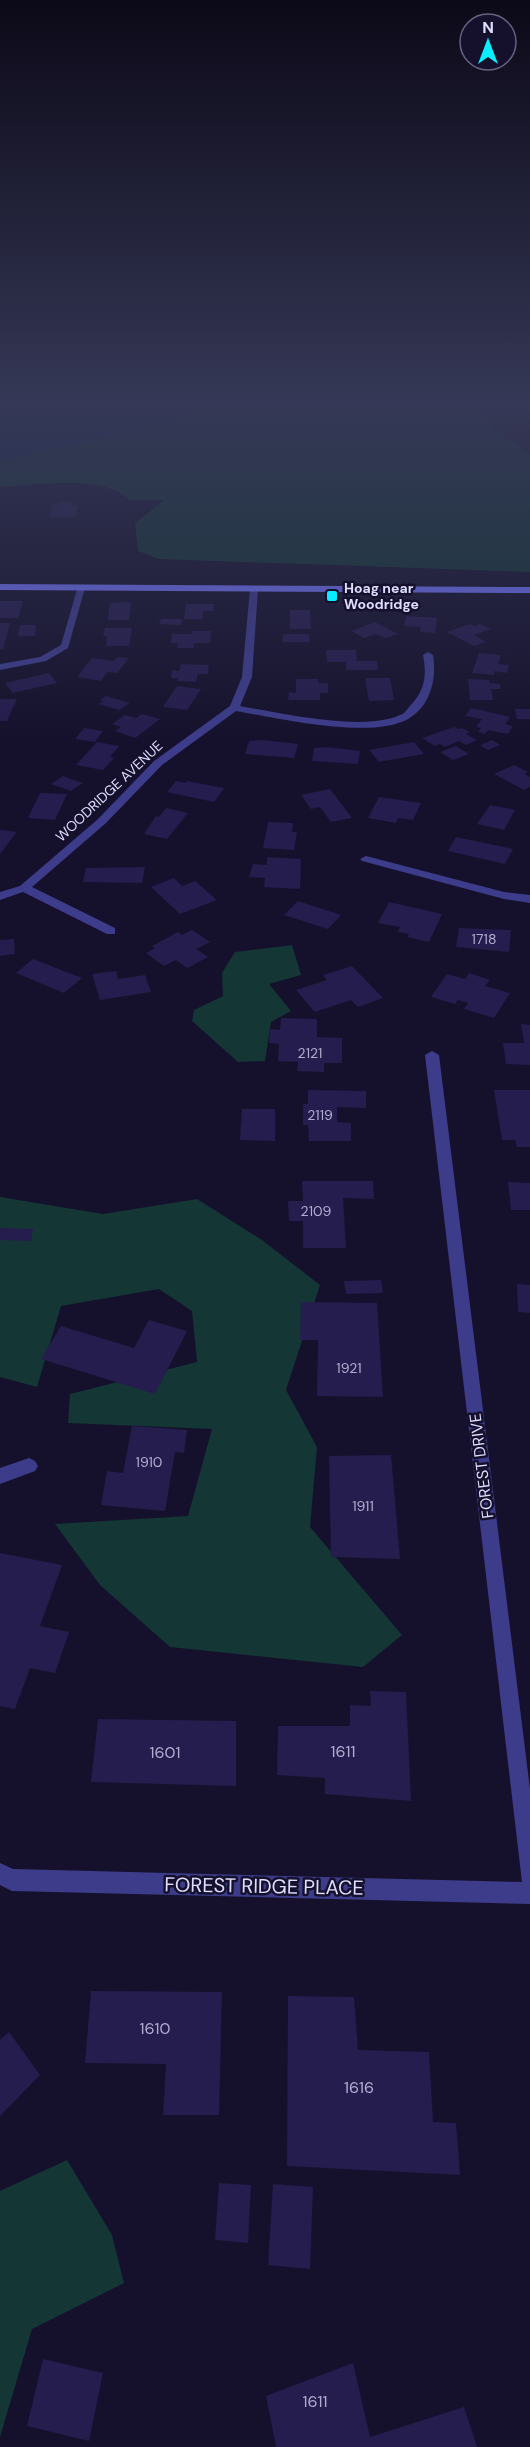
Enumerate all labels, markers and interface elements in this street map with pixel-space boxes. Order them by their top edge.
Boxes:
north arrow [458,12,518,72]
text: N [482,17,494,38]
place label: Hoag near Woodridge [344,579,419,613]
marker: Hoag near Woodridge [325,589,339,603]
street label: WOODRIDGE AVENUE [52,737,166,845]
house number: 1718 [472,930,496,948]
house number: 2121 [298,1044,322,1062]
house number: 2119 [307,1106,333,1124]
house number: 2109 [301,1202,332,1220]
house number: 1921 [336,1359,362,1377]
street label: FOREST DRIVE [465,1412,498,1520]
house number: 1910 [136,1453,162,1471]
house number: 1911 [352,1497,374,1515]
house number: 1611 [330,1741,356,1762]
house number: 1601 [150,1742,180,1763]
street label: FOREST RIDGE PLACE [164,1871,364,1901]
house number: 1610 [140,2018,171,2039]
house number: 1616 [344,2077,374,2098]
house number: 1611 [302,2391,328,2412]

